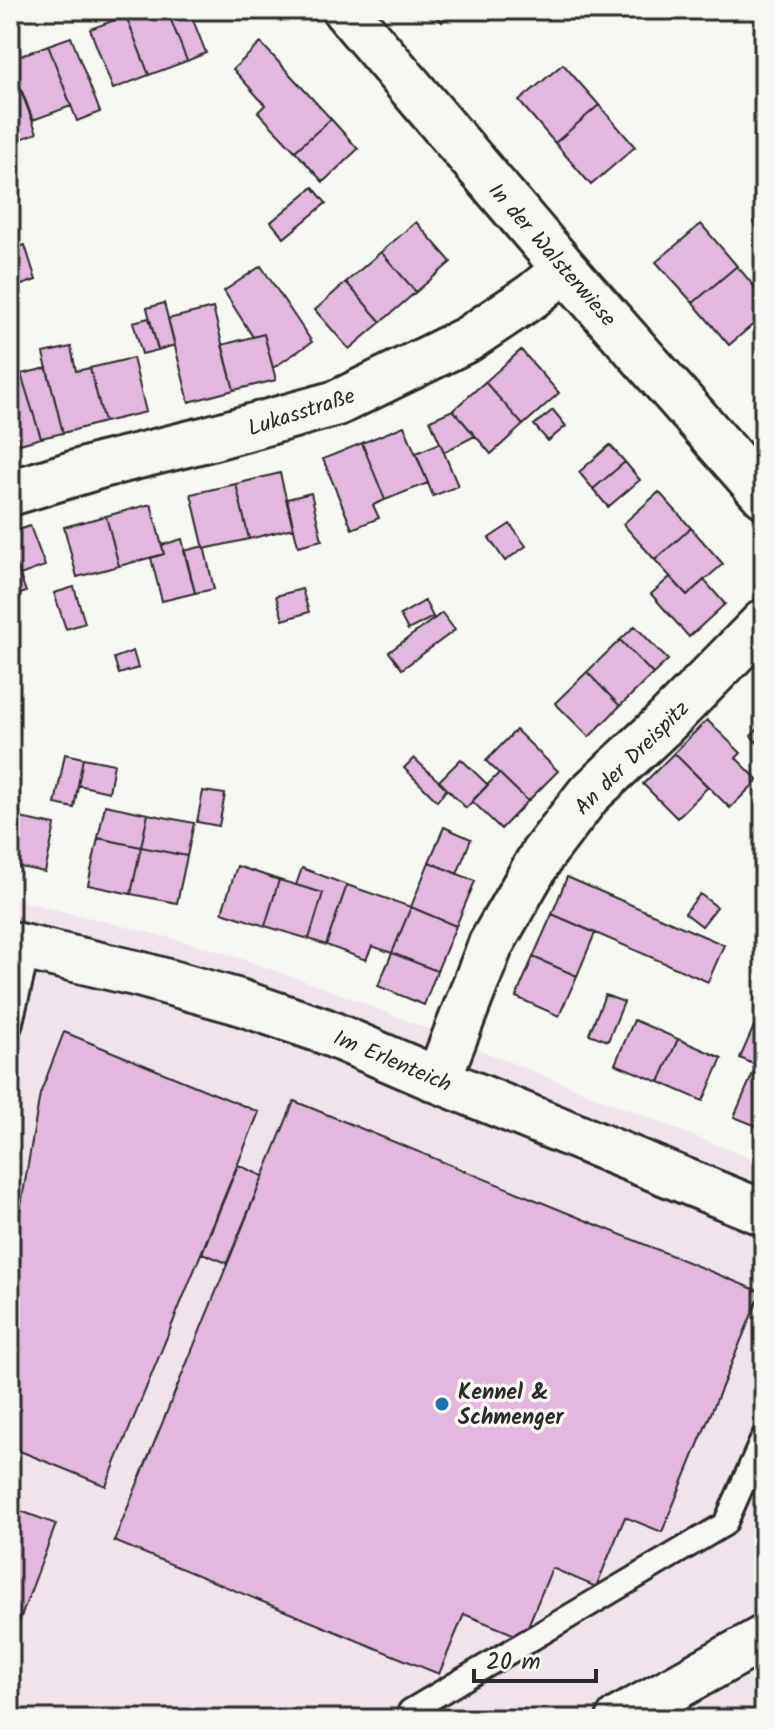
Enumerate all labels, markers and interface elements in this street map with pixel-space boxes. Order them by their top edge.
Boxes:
street label: In der Walsterwiese [478,176,624,336]
street label: Lukasstraße [244,380,360,447]
street label: An der Dreispitz [567,693,699,824]
street label: Im Erlenteich [327,1022,457,1103]
place label: Kennel & Schmenger [458,1376,565,1436]
marker: Kennel & Schmenger [433,1395,451,1413]
scale bar [474,1633,596,1683]
text: 20 m [486,1643,541,1682]

